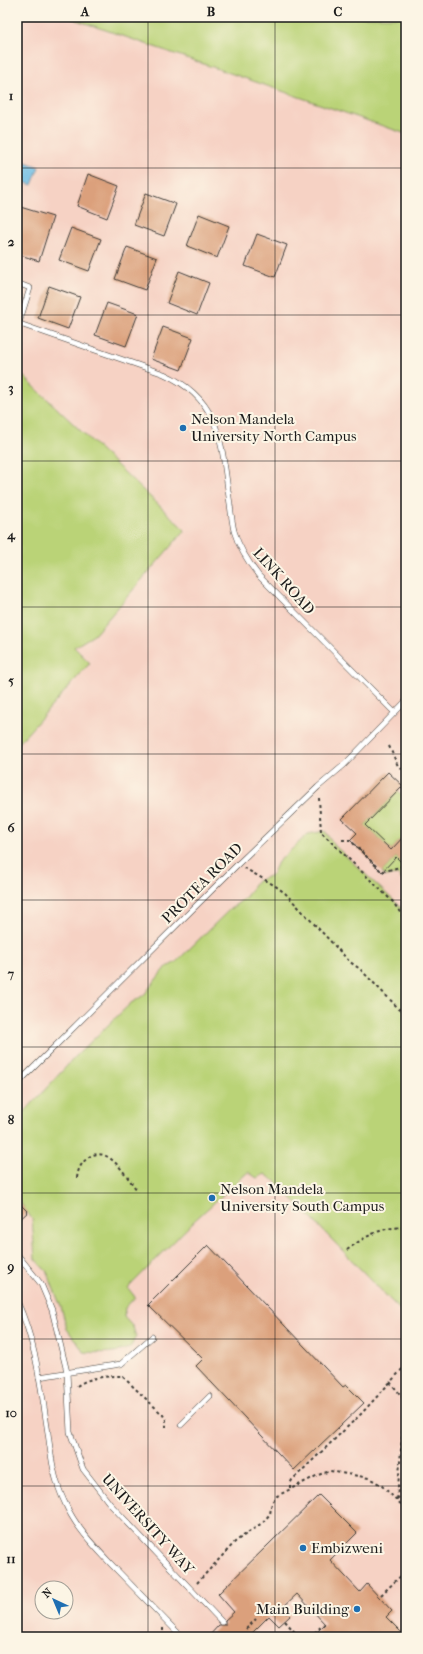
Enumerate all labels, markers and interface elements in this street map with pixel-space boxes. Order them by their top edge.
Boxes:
text: A [80,4,90,19]
text: B [207,4,216,19]
text: C [334,4,343,19]
text: 1 [9,88,14,103]
text: 2 [8,234,15,249]
text: 3 [8,380,14,396]
place label: Nelson Mandela University North Campus [191,410,357,445]
marker: Nelson Mandela University North Campus [178,423,188,433]
text: 4 [6,527,16,543]
street label: LINK ROAD [249,544,319,618]
text: 5 [8,673,14,688]
text: 6 [7,820,15,835]
street label: PROTEA ROAD [158,839,246,927]
text: 7 [7,966,15,981]
text: 8 [8,1112,15,1127]
place label: Nelson Mandela University South Campus [220,1180,385,1215]
marker: Nelson Mandela University South Campus [207,1193,217,1203]
text: 9 [7,1259,15,1275]
text: 10 [5,1405,17,1420]
street label: UNIVERSITY WAY [98,1470,198,1579]
place label: Embizweni [311,1539,383,1557]
marker: Embizweni [298,1543,308,1553]
text: 11 [6,1551,16,1566]
north arrow [34,1580,74,1620]
text: N [40,1585,55,1601]
place label: Main Building [256,1600,350,1618]
marker: Main Building [352,1604,362,1614]

